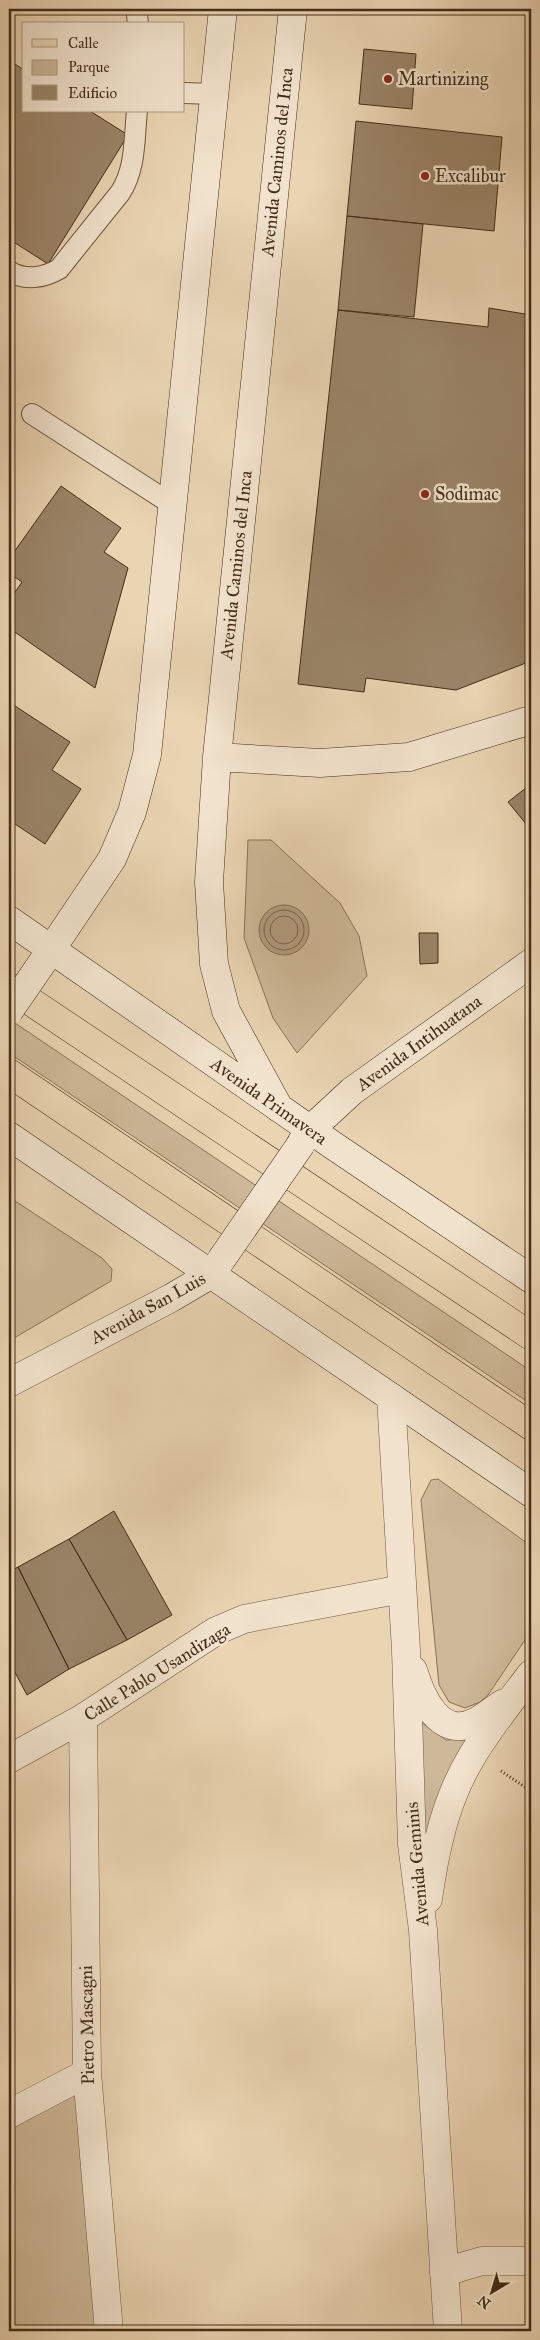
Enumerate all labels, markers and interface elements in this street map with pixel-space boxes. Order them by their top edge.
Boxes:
legend [22,22,185,112]
text: Calle [68,34,99,52]
text: Parque [68,58,110,77]
street label: Avenida Caminos del Inca [256,66,298,258]
place label: Martinizing [398,68,489,91]
marker: Martinizing [382,73,394,85]
text: Edificio [68,84,117,102]
place label: Excalibur [435,165,506,187]
marker: Excalibur [419,170,431,182]
street label: Avenida Caminos del Inca [215,469,257,661]
place label: Sodimac [435,483,499,505]
marker: Sodimac [419,488,431,500]
street label: Avenida Intihuatana [351,990,486,1096]
street label: Avenida Primavera [206,1052,332,1150]
street label: Avenida San Luis [86,1267,209,1349]
street label: Calle Pablo Usandizaga [80,1618,235,1727]
street label: Avenida Geminis [401,1801,433,1928]
street label: Pietro Mascagni [75,1965,100,2085]
north arrow [468,2268,518,2318]
text: N [474,2291,494,2312]

